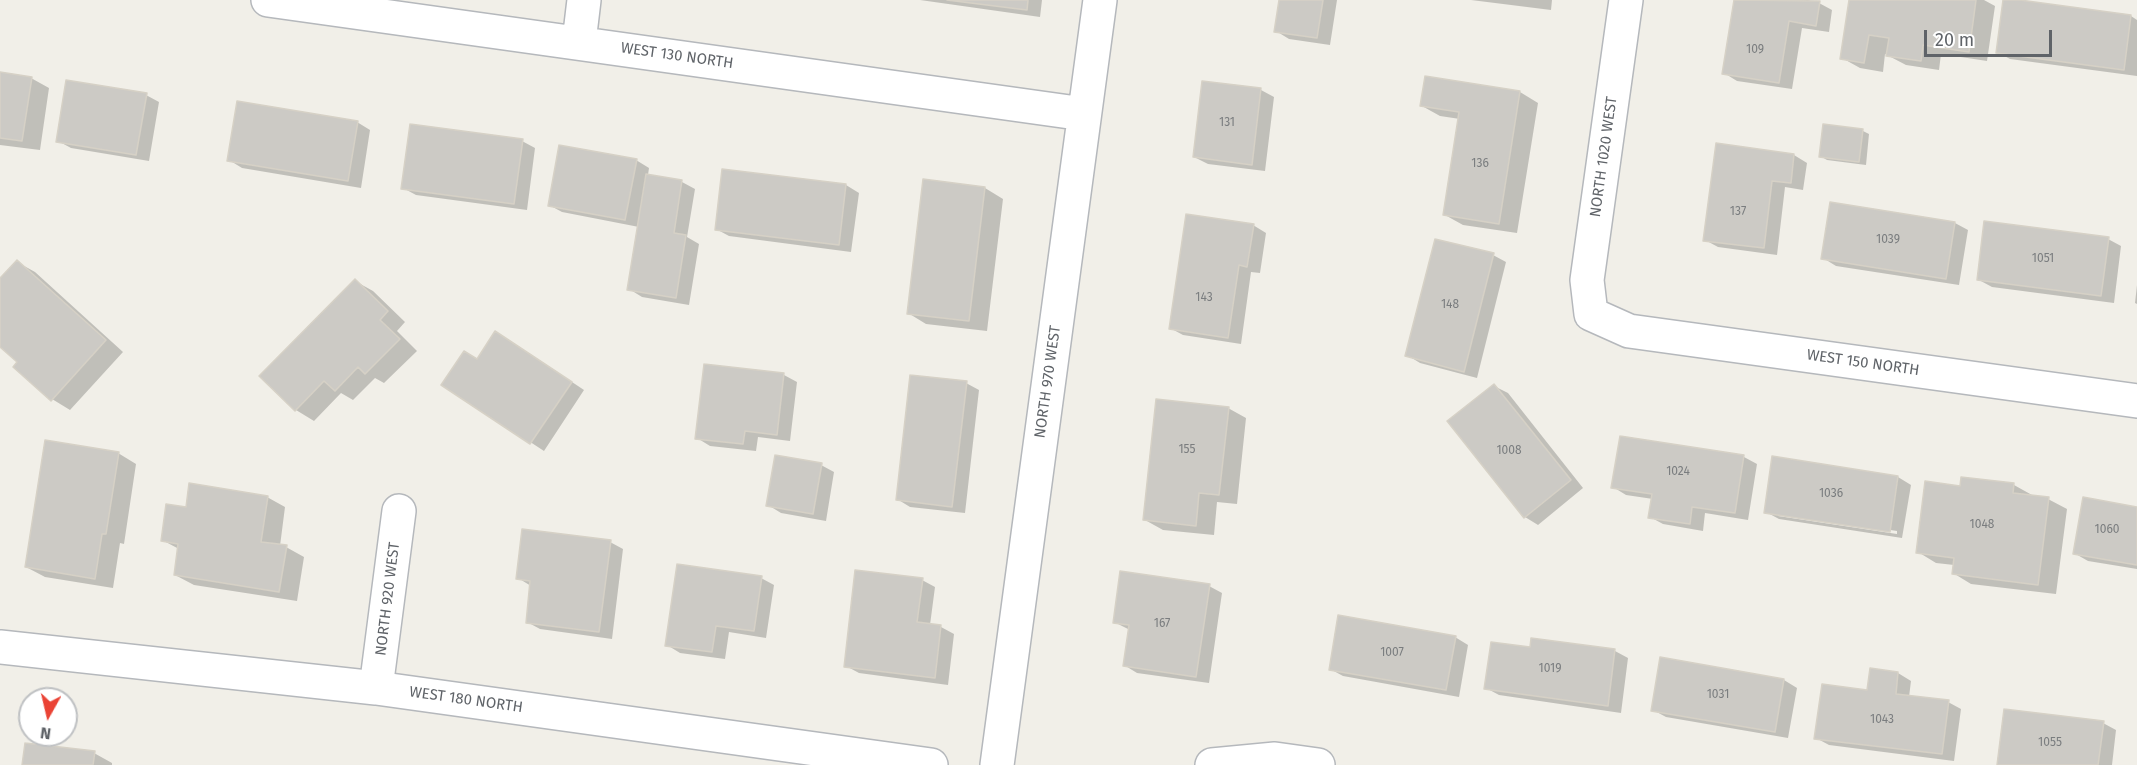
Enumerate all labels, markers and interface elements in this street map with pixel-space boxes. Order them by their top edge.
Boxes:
scale bar [1927,18,2054,56]
text: 20 m [1935,29,1974,51]
street label: WEST 130 NORTH [620,39,734,73]
house number: 109 [1746,43,1764,57]
street label: NORTH 1020 WEST [1587,96,1621,218]
house number: 131 [1219,116,1235,130]
house number: 136 [1471,157,1489,171]
house number: 137 [1730,205,1746,219]
house number: 1039 [1876,233,1900,247]
house number: 1051 [2032,252,2054,266]
house number: 143 [1195,291,1213,305]
house number: 148 [1441,298,1459,312]
street label: NORTH 970 WEST [1031,324,1065,440]
street label: WEST 150 NORTH [1806,346,1920,380]
house number: 155 [1178,443,1196,457]
house number: 1008 [1496,444,1522,458]
house number: 1024 [1666,465,1690,479]
house number: 1036 [1819,487,1843,501]
house number: 1048 [1970,518,1994,532]
house number: 1060 [2095,523,2119,537]
street label: NORTH 920 WEST [372,541,404,657]
house number: 167 [1154,617,1170,631]
house number: 1007 [1380,646,1404,660]
house number: 1019 [1538,662,1562,676]
street label: WEST 180 NORTH [408,683,524,717]
north arrow [18,687,78,747]
house number: 1031 [1707,688,1729,702]
house number: 1043 [1870,713,1894,727]
text: N [39,723,52,743]
house number: 1055 [2038,736,2062,750]

